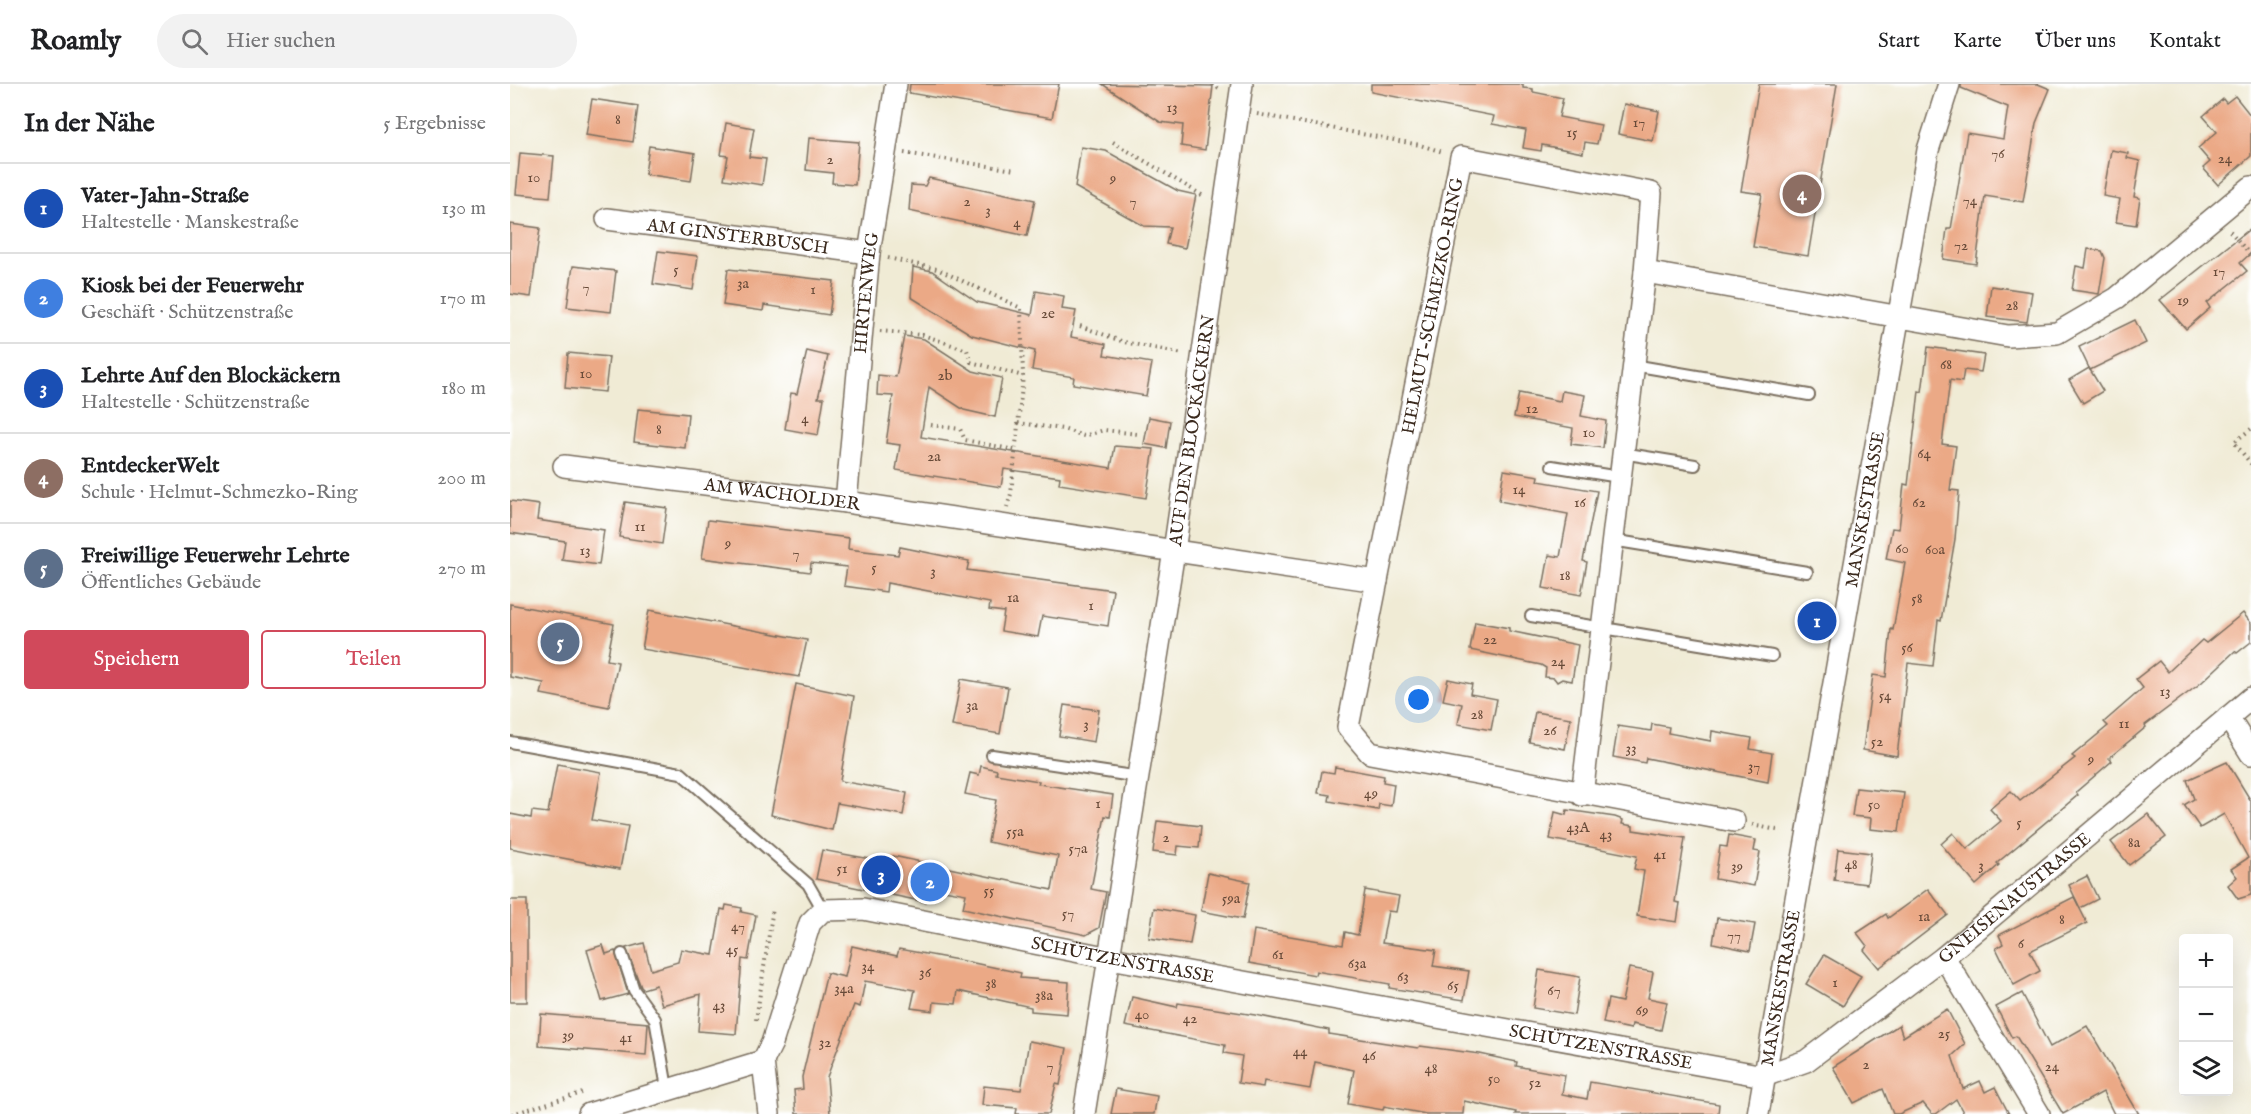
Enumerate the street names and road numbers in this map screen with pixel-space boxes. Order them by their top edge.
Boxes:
street label: HELMUT-SCHMEZKO-RING [1397,175,1470,437]
street label: AM GINSTERBUSCH [644,214,830,261]
street label: HIRTENWEG [850,230,885,355]
street label: AUF DEN BLOCKÄCKERN [1165,313,1221,549]
street label: MANSKESTRASSE [1841,430,1891,590]
street label: AM WACHOLDER [702,474,863,517]
street label: GNEISENAUSTRASSE [1934,828,2096,970]
street label: MANSKESTRASSE [1757,908,1807,1068]
street label: SCHÜTZENSTRASSE [1029,933,1216,990]
street label: SCHÜTZENSTRASSE [1507,1020,1694,1076]

